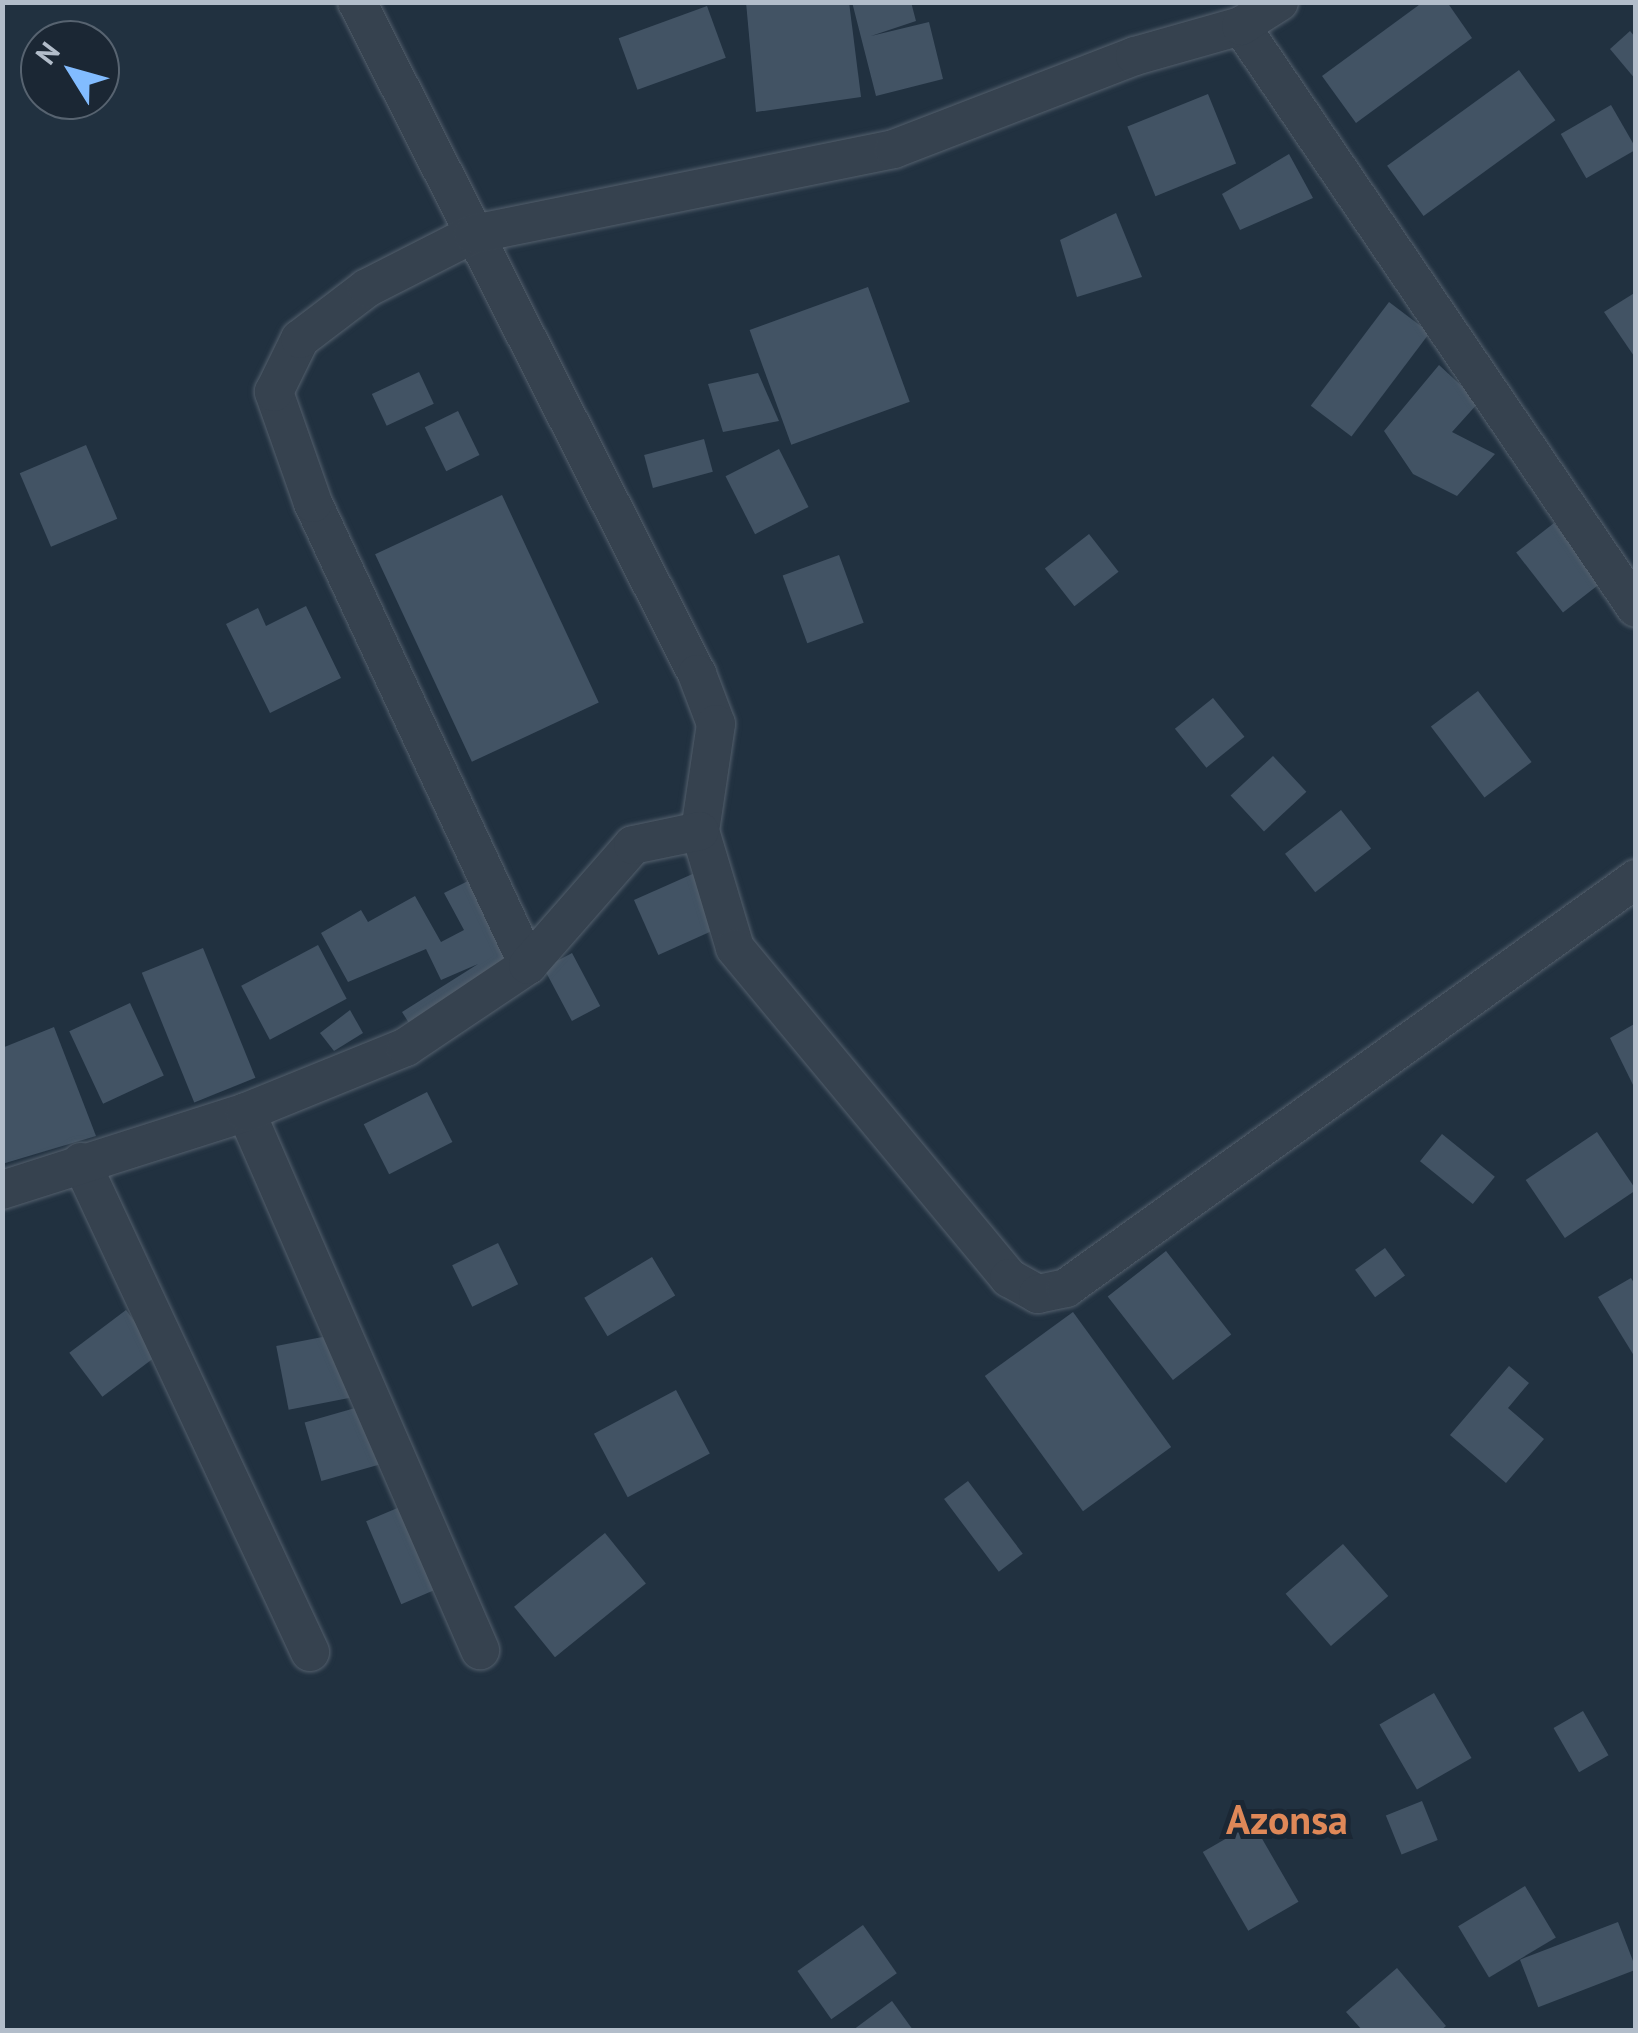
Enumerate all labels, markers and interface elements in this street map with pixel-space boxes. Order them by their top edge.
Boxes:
north arrow [20,20,120,120]
text: N [27,34,68,71]
district label: Azonsa [1226,1795,1348,1843]

